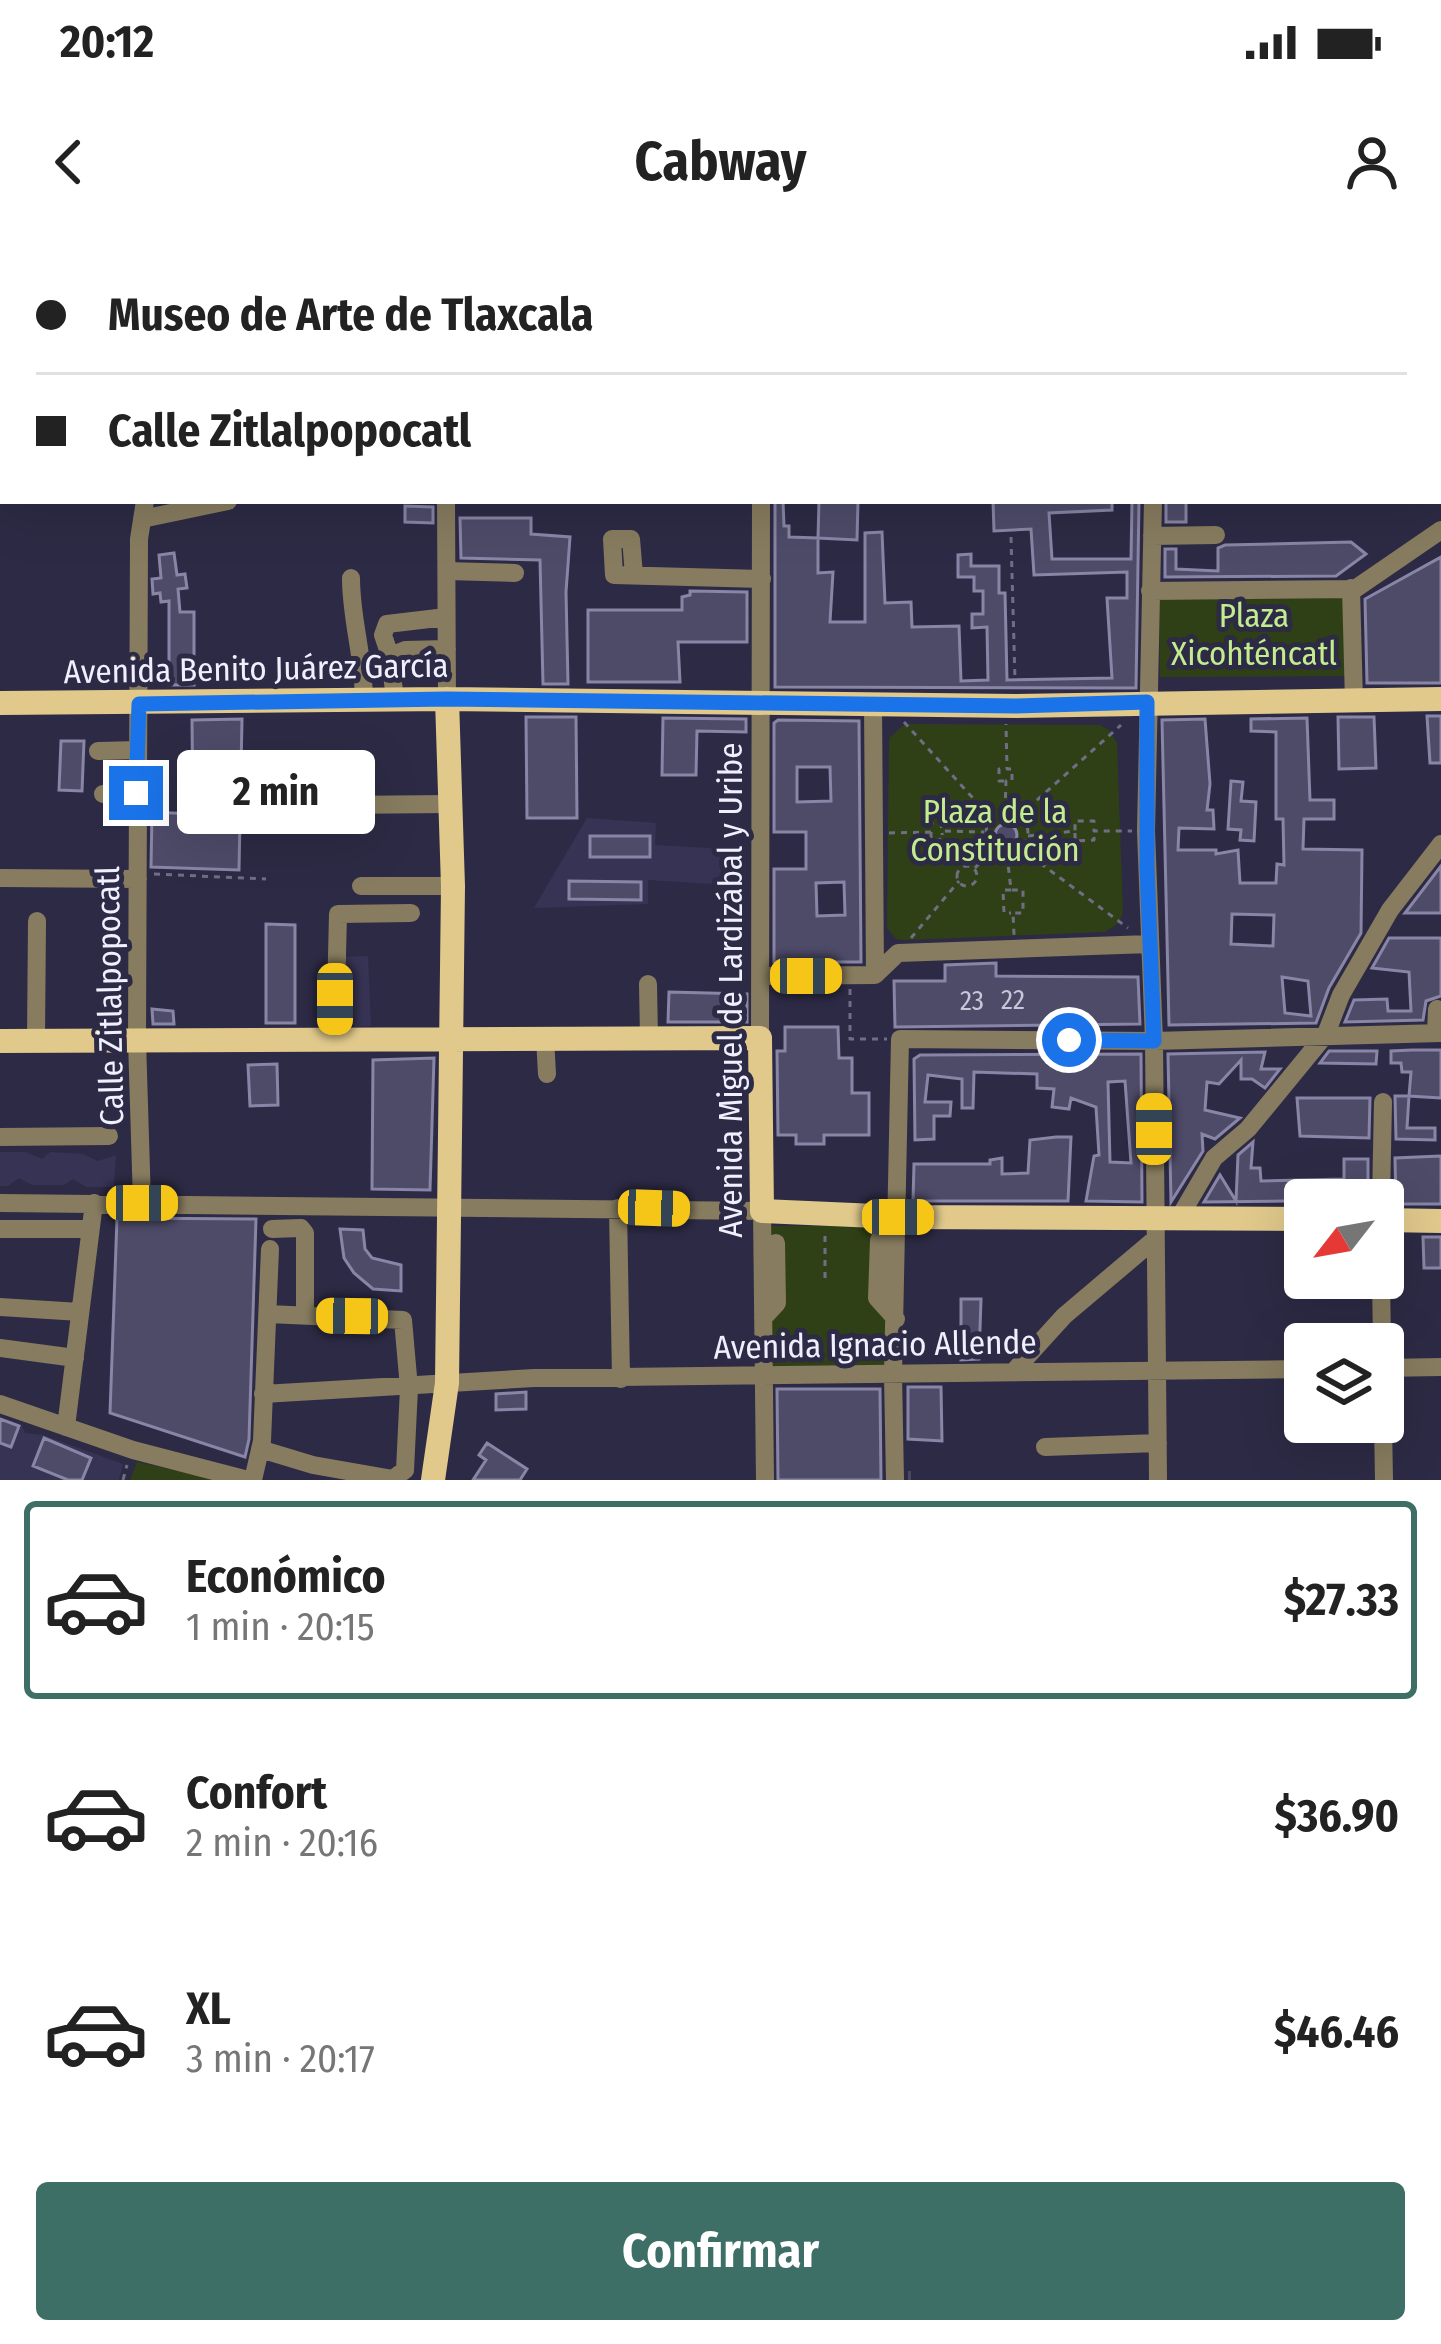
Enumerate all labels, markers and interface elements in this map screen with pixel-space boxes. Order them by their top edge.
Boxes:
text: 20:12 [60,15,154,69]
icon: back [36,129,102,195]
icon: person [1339,129,1405,195]
text: Cabway [635,130,806,194]
text: Museo de Arte de Tlaxcala [108,288,593,342]
text: Calle Zitlalpopocatl [108,404,471,458]
park label: Plaza Xicohténcatl [1171,596,1337,674]
street label: Avenida Benito Juárez García [63,646,449,692]
street label: Avenida Miguel de Lardizábal y Uribe [711,742,751,1238]
callout: 2 min [178,751,376,835]
route end [109,766,163,820]
text: 2 min [233,769,319,815]
park label: Plaza de la Constitución [910,792,1080,870]
street label: Calle Zitlalpopocatl [88,865,132,1126]
car [770,958,842,994]
car [317,963,353,1035]
house number: 22 [1001,984,1025,1016]
house number: 23 [960,985,984,1017]
route start [1042,1013,1096,1067]
car [1136,1093,1172,1165]
north arrow [1284,1179,1404,1299]
map controls [1284,1179,1404,1443]
car [106,1185,178,1221]
car [617,1189,691,1227]
car [862,1199,934,1235]
car [316,1297,388,1335]
street label: Avenida Ignacio Allende [713,1322,1037,1368]
button: layers [1284,1323,1404,1443]
icon: car [42,1546,150,1654]
text: Económico [186,1550,386,1604]
text: $27.33 [1284,1573,1399,1627]
text: 1 min · 20:15 [186,1604,375,1650]
icon: car [42,1762,150,1870]
text: Confort [186,1766,327,1820]
text: $36.90 [1275,1789,1399,1843]
text: 2 min · 20:16 [186,1820,378,1866]
icon: car [42,1978,150,2086]
text: XL [186,1982,231,2036]
text: $46.46 [1274,2005,1399,2059]
text: 3 min · 20:17 [186,2036,375,2082]
button: Confirmar [36,2182,1405,2320]

